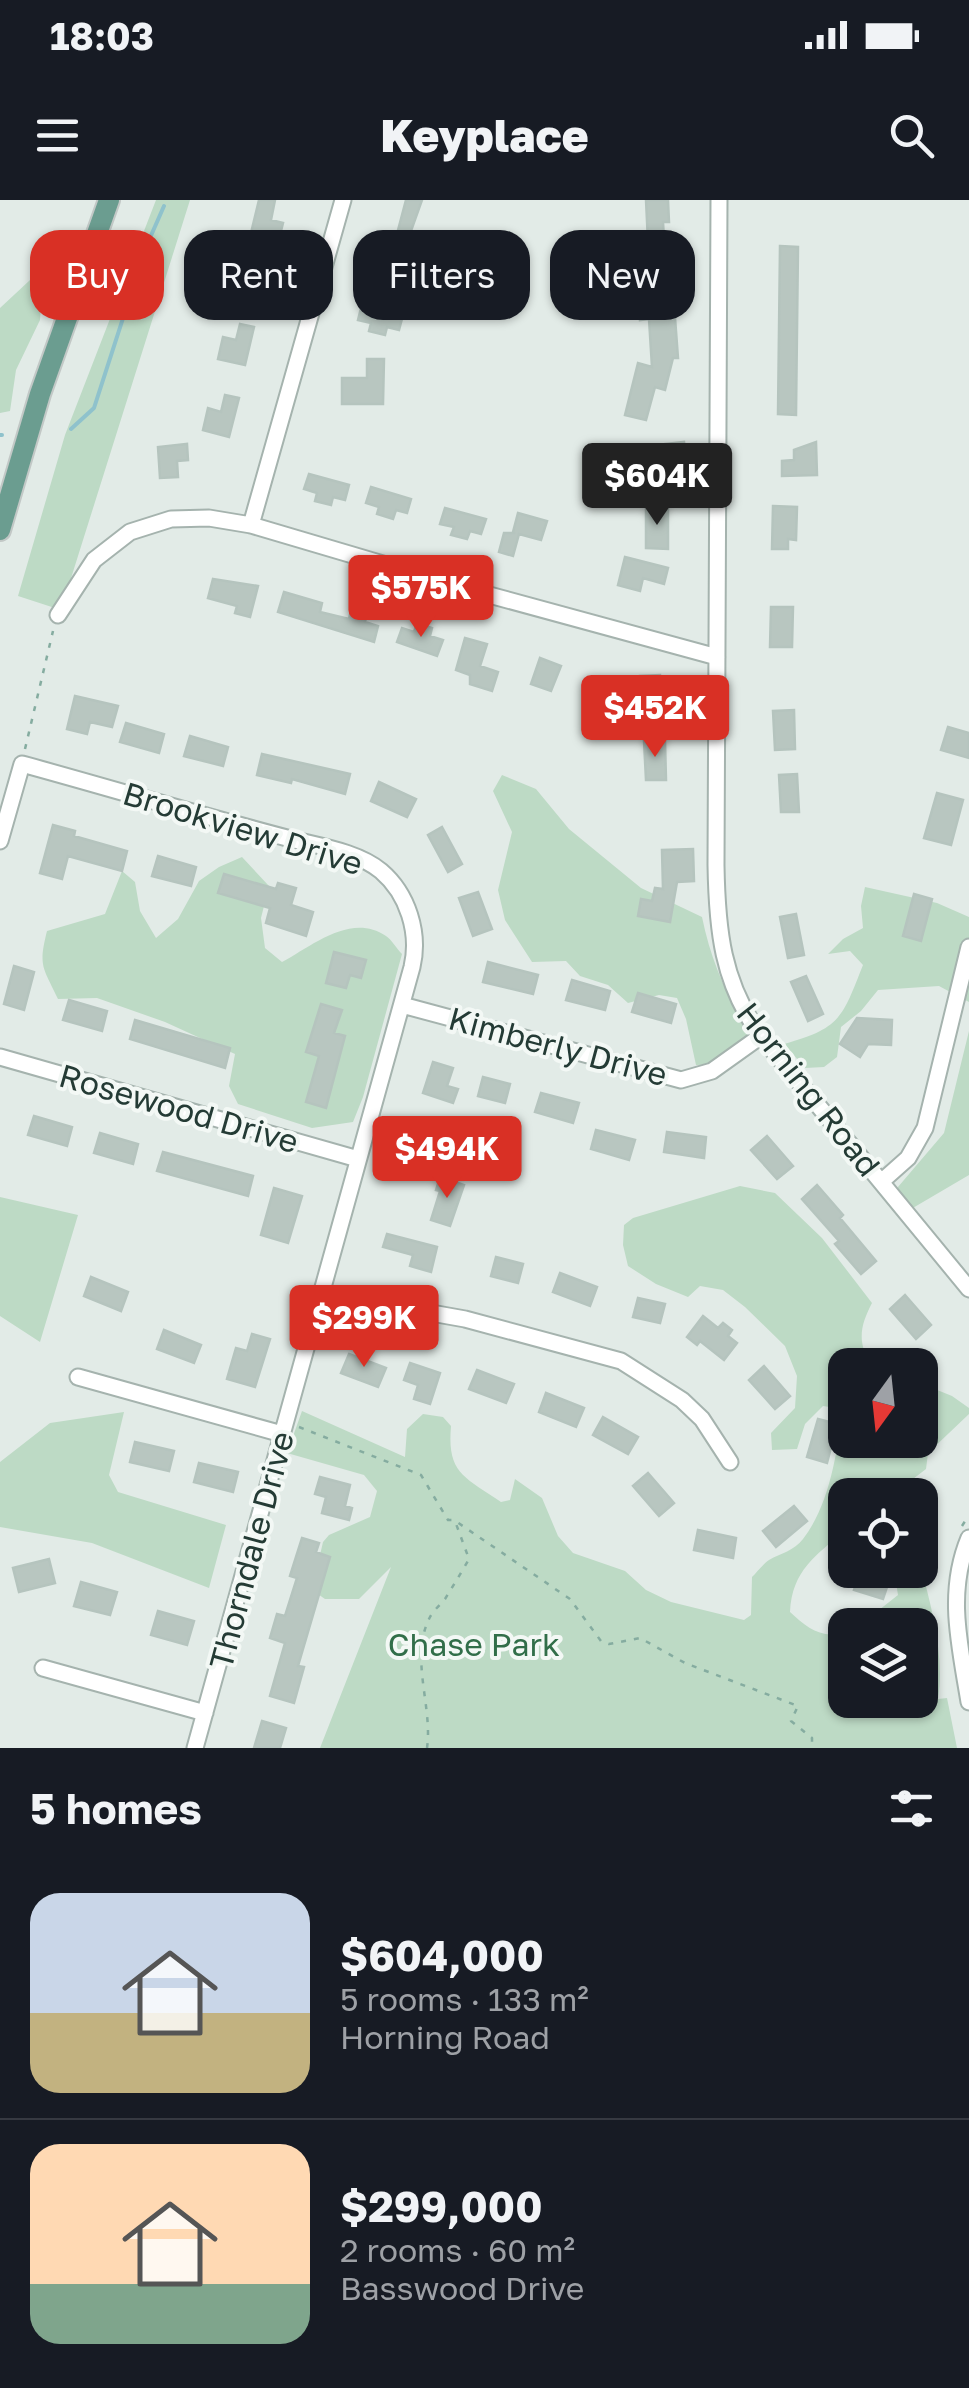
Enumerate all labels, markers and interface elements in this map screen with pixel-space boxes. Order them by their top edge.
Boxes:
text: 18:03 [50,13,154,58]
icon: menu [30,108,85,163]
text: Keyplace [381,108,588,162]
icon: search [884,108,939,163]
chip: Buy [30,230,164,320]
chip: Rent [184,230,333,320]
chip: Filters [353,230,530,320]
chip: New [550,230,695,320]
pin: $604K [587,443,727,528]
text: $604K [604,456,710,494]
pin: $575K [351,555,491,640]
text: $575K [370,568,472,606]
pin: $452K [585,675,725,760]
text: $452K [603,688,707,726]
street label: Brookview Drive [119,774,367,882]
street label: Horning Road [729,995,889,1183]
street label: Kimberly Drive [445,999,671,1093]
street label: Rosewood Drive [55,1056,303,1160]
pin: $494K [377,1116,517,1201]
text: $494K [395,1129,499,1167]
pin: $299K [294,1285,434,1370]
text: $299K [312,1298,416,1336]
north arrow [828,1348,938,1458]
map controls [828,1348,938,1718]
street label: Thorndale Drive [201,1427,301,1673]
button: locate [828,1478,938,1588]
button: layers [828,1608,938,1718]
park label: Chase Park [388,1625,560,1663]
icon: filters [884,1781,939,1836]
text: 5 homes [30,1783,202,1833]
text: $604,000 [340,1930,544,1980]
icon: home [110,1933,230,2053]
text: 5 rooms · 133 m² [340,1980,589,2018]
text: Horning Road [340,2018,550,2056]
text: $299,000 [340,2181,542,2231]
icon: home [110,2184,230,2304]
text: 2 rooms · 60 m² [340,2231,575,2269]
text: Basswood Drive [340,2269,584,2307]

